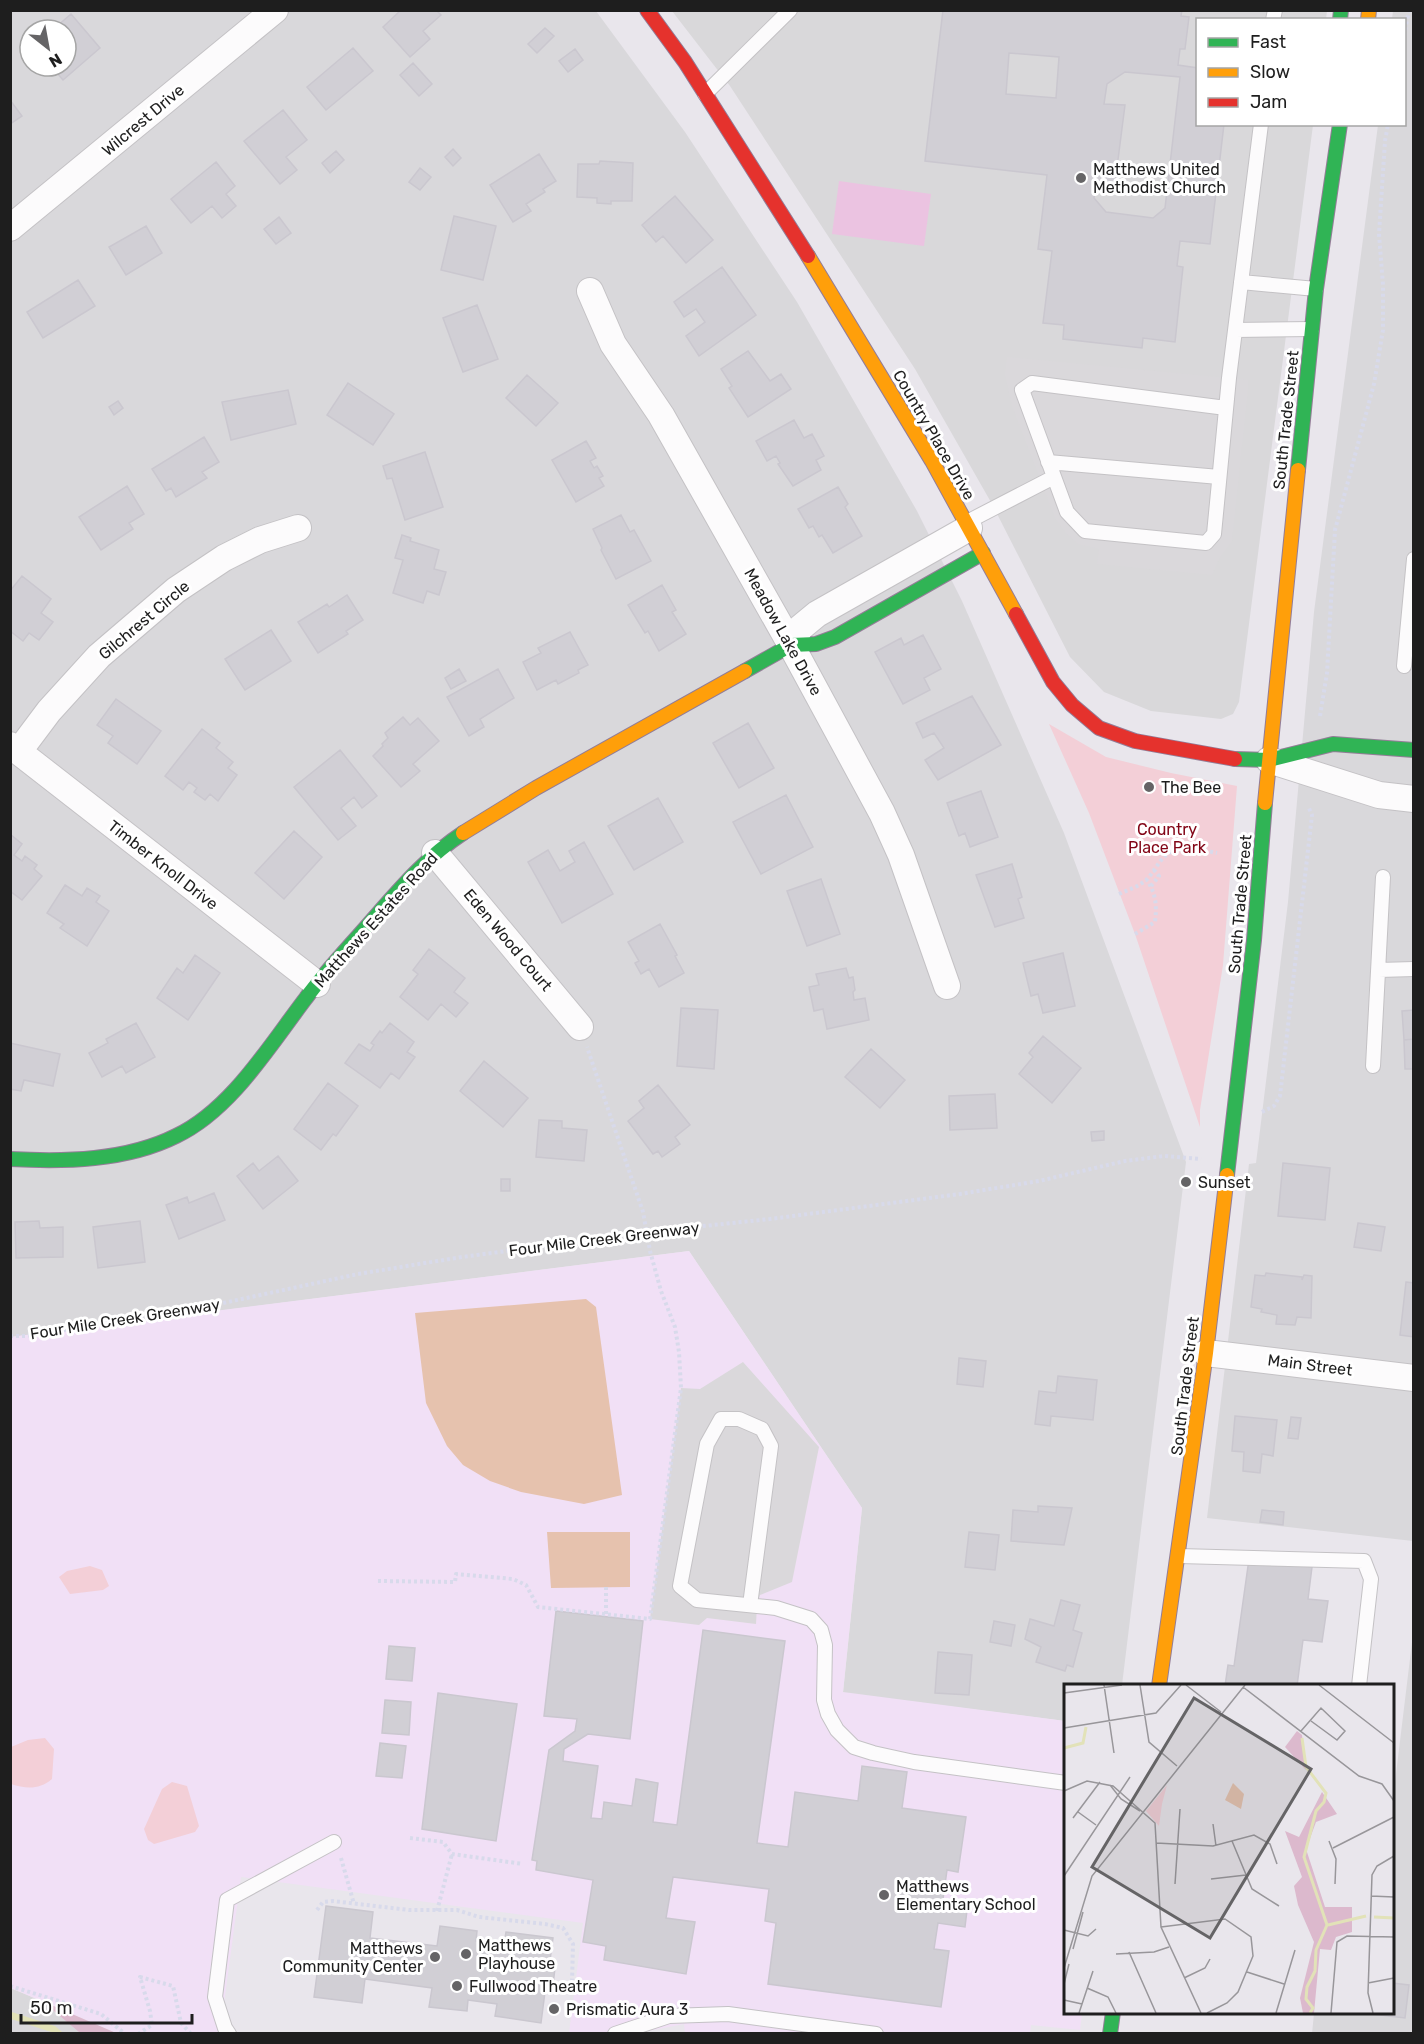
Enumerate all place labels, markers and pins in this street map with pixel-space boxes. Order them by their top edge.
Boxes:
place label: Matthews United Methodist Church [1093,160,1226,197]
marker: Matthews United Methodist Church [1074,171,1088,185]
place label: The Bee [1161,778,1221,797]
marker: The Bee [1142,780,1156,794]
place label: Sunset [1198,1173,1251,1192]
marker: Sunset [1179,1175,1193,1189]
place label: Matthews Elementary School [896,1877,1036,1914]
marker: Matthews Elementary School [877,1888,891,1902]
place label: Matthews Playhouse [478,1936,555,1973]
place label: Matthews Community Center [282,1939,423,1976]
marker: Matthews Playhouse [459,1947,473,1961]
marker: Matthews Community Center [428,1950,442,1964]
place label: Fullwood Theatre [469,1977,597,1996]
marker: Fullwood Theatre [450,1979,464,1993]
place label: Prismatic Aura 3 [566,2000,688,2019]
marker: Prismatic Aura 3 [547,2002,561,2016]

